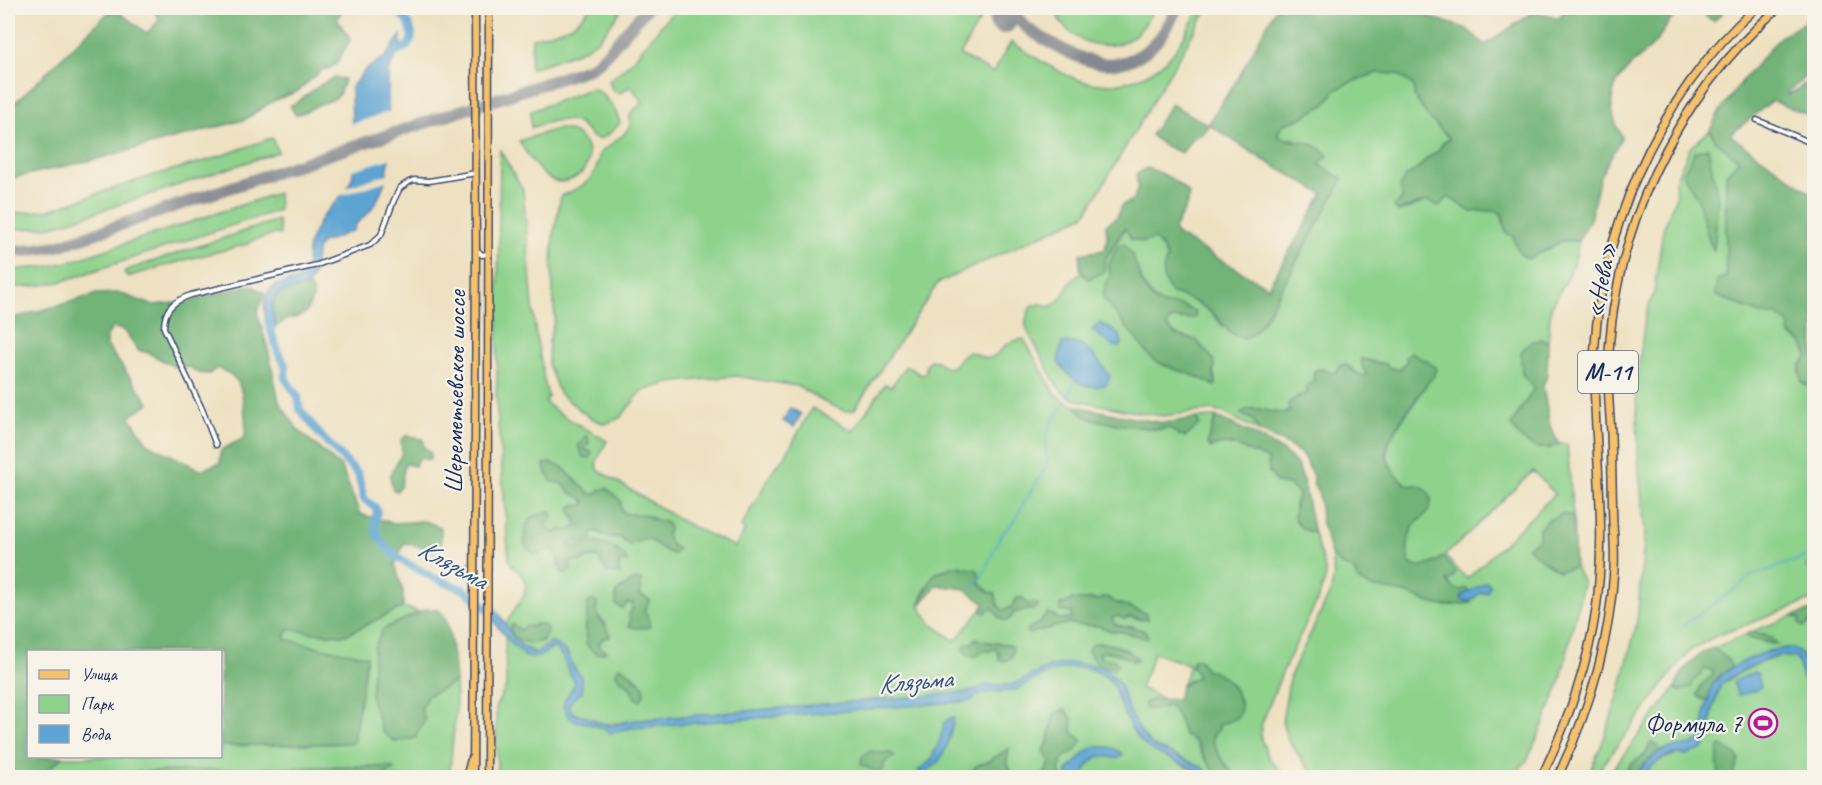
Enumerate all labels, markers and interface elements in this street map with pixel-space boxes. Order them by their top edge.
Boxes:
street label: «Нева» [1577,239,1625,321]
street label: Шереметьевское шоссе [437,289,473,494]
road number: М-11 [1578,351,1638,393]
water label: Клязьма [412,531,495,598]
legend [27,650,222,758]
water label: Клязьма [877,661,955,701]
text: Улица [81,663,118,685]
text: Парк [81,693,115,715]
place label: Формула 7 [1645,707,1743,740]
sports icon: Формула 7 [1747,707,1779,739]
text: Вода [81,723,112,745]

